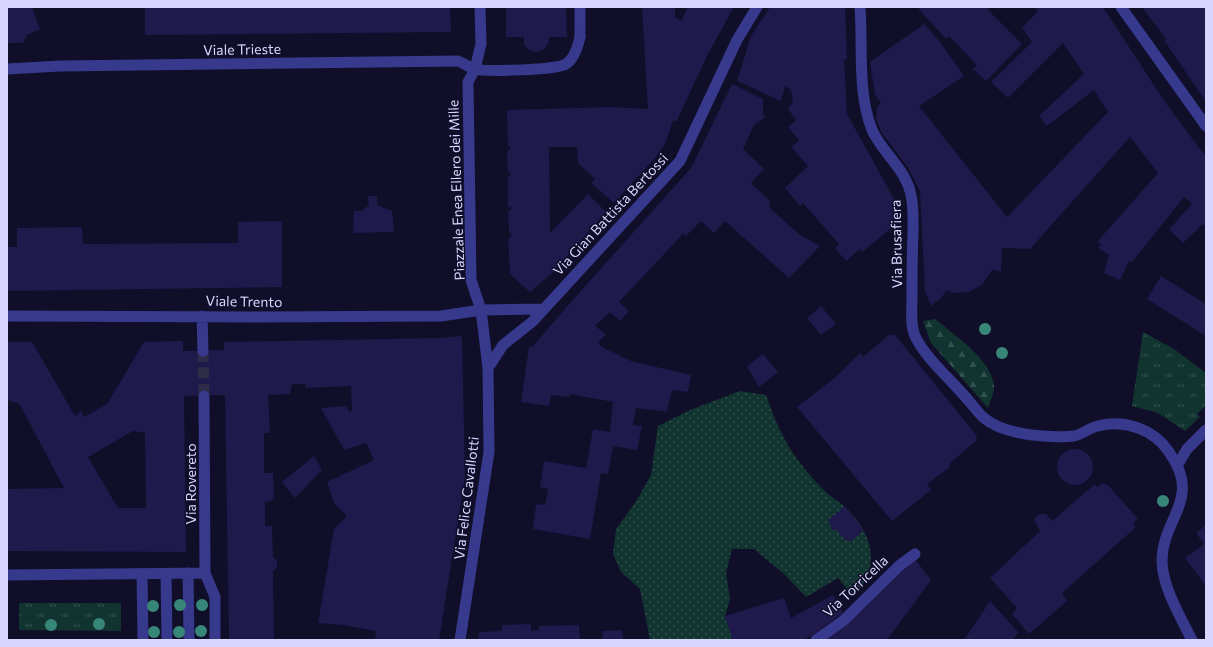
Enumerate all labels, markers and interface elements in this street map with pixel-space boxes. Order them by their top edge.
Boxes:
street label: Viale Trieste [203,40,281,58]
street label: Piazzale Enea Ellero dei Mille [444,99,468,281]
street label: Via Gian Battista Bertossi [549,149,671,279]
street label: Via Brusafiera [887,200,905,288]
street label: Viale Trento [205,292,283,310]
street label: Via Felice Cavallotti [450,435,482,561]
street label: Via Rovereto [182,443,199,525]
street label: Via Torricella [819,551,891,621]

